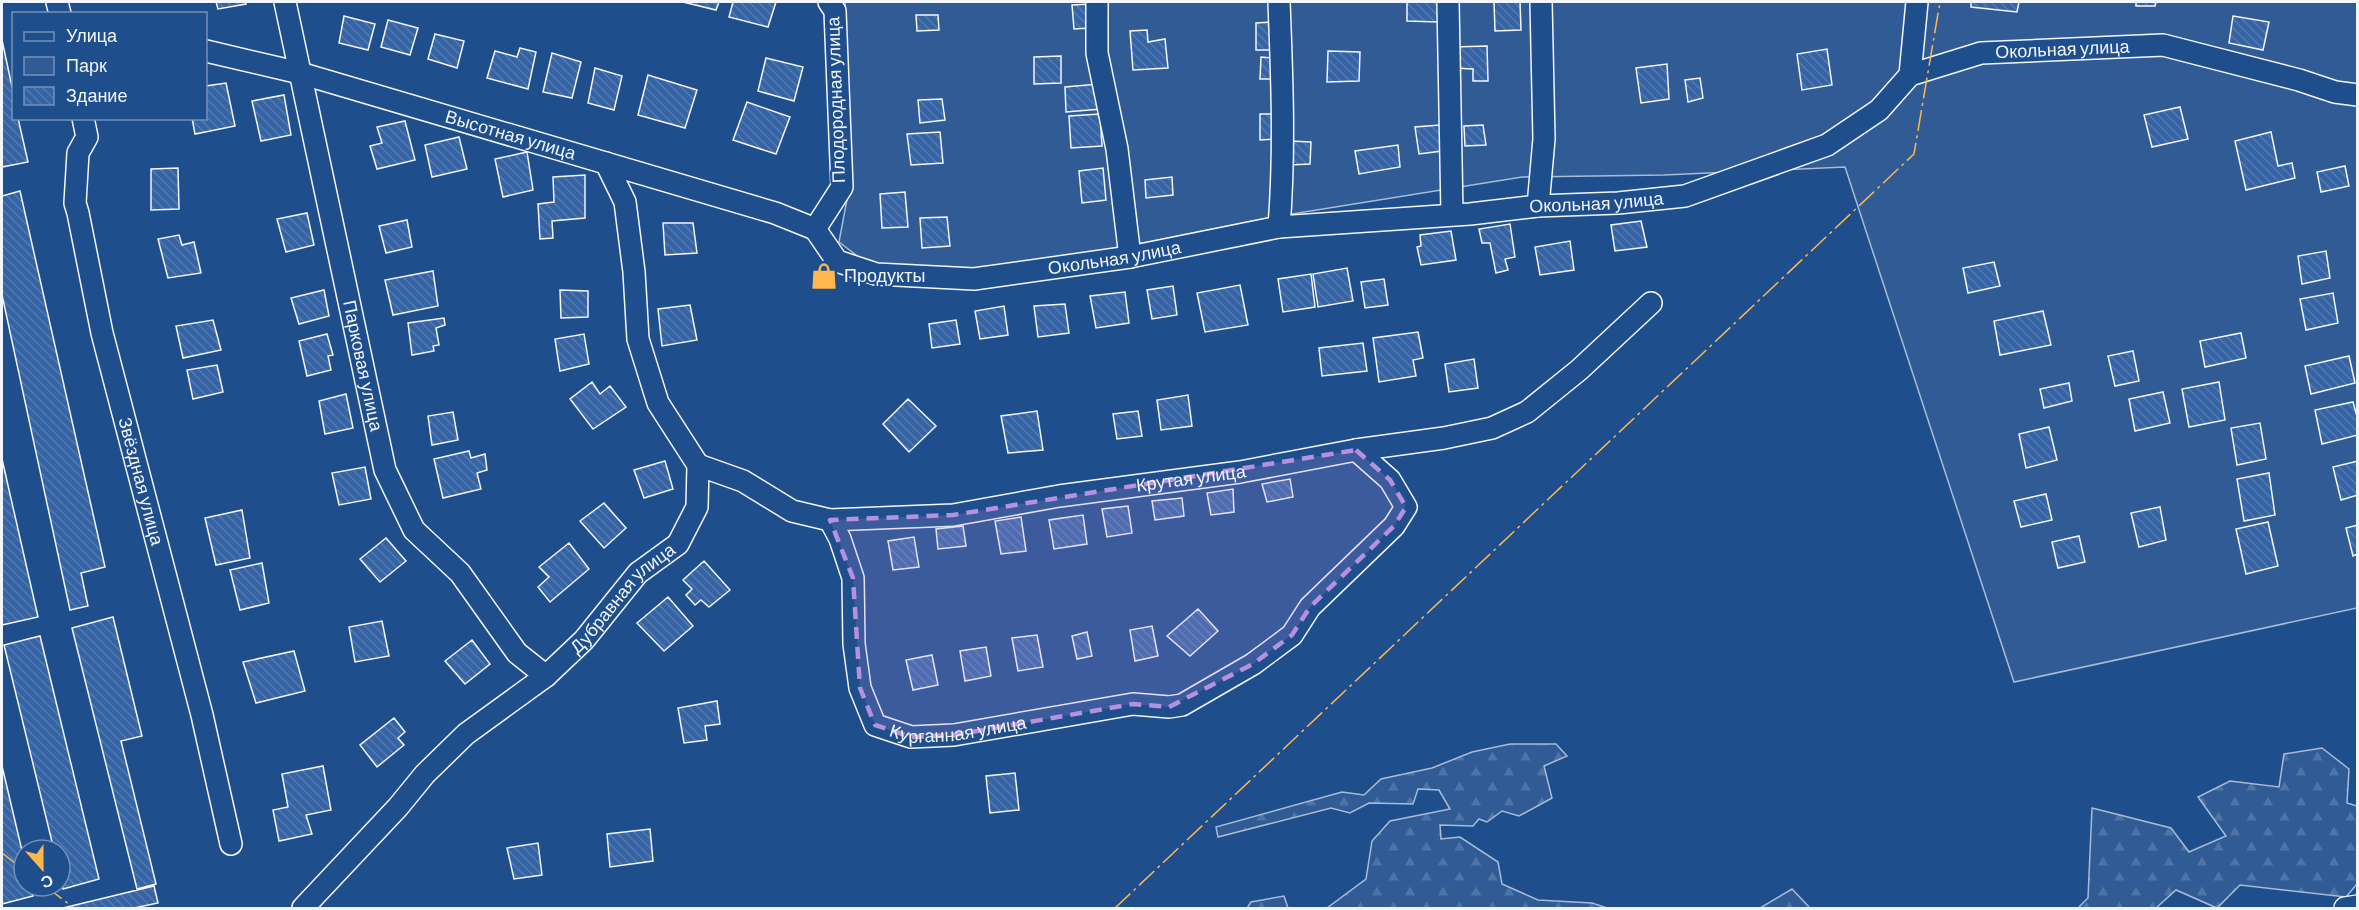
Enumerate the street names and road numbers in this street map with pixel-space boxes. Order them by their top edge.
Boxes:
street label: Плодородная улица [821,15,849,184]
street label: Окольная улица [1995,34,2131,62]
street label: Высотная улица [443,104,580,164]
street label: Окольная улица [1528,186,1665,217]
street label: Окольная улица [1046,235,1184,278]
street label: Парковая улица [339,298,389,434]
street label: Звёздная улица [114,415,169,548]
street label: Крутая улица [1135,459,1248,496]
street label: Дубравная улица [565,537,680,658]
street label: Курганная улица [887,711,1029,747]

